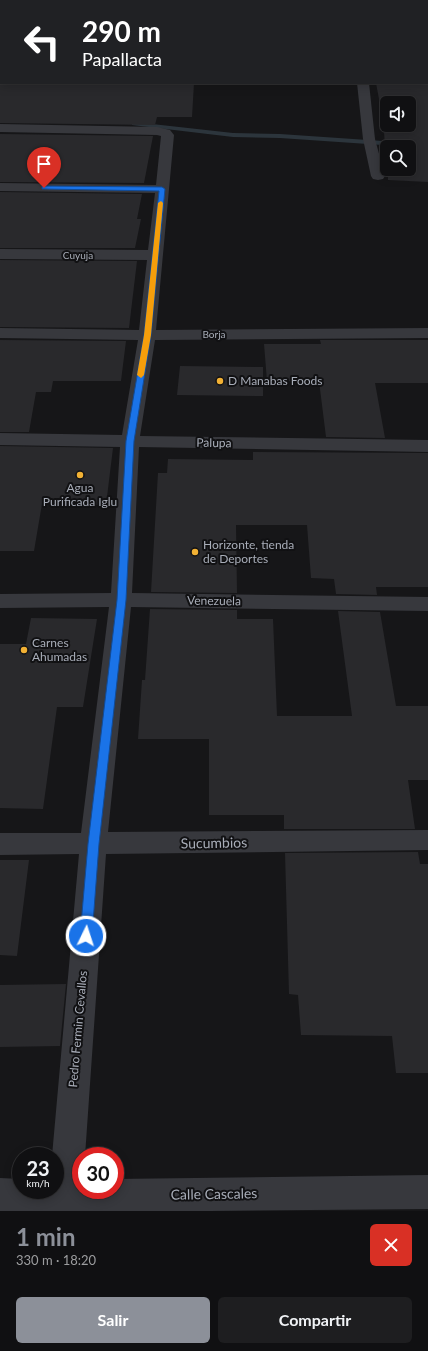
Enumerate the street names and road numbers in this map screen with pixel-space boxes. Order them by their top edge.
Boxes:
street label: Cuyuja [63,249,93,261]
street label: Borja [202,328,226,340]
street label: Palupa [196,435,232,450]
street label: Venezuela [187,593,241,608]
street label: Sucumbios [181,833,247,852]
street label: Pedro Fermin Cevallos [65,970,90,1088]
street label: Calle Cascales [171,1184,257,1203]

